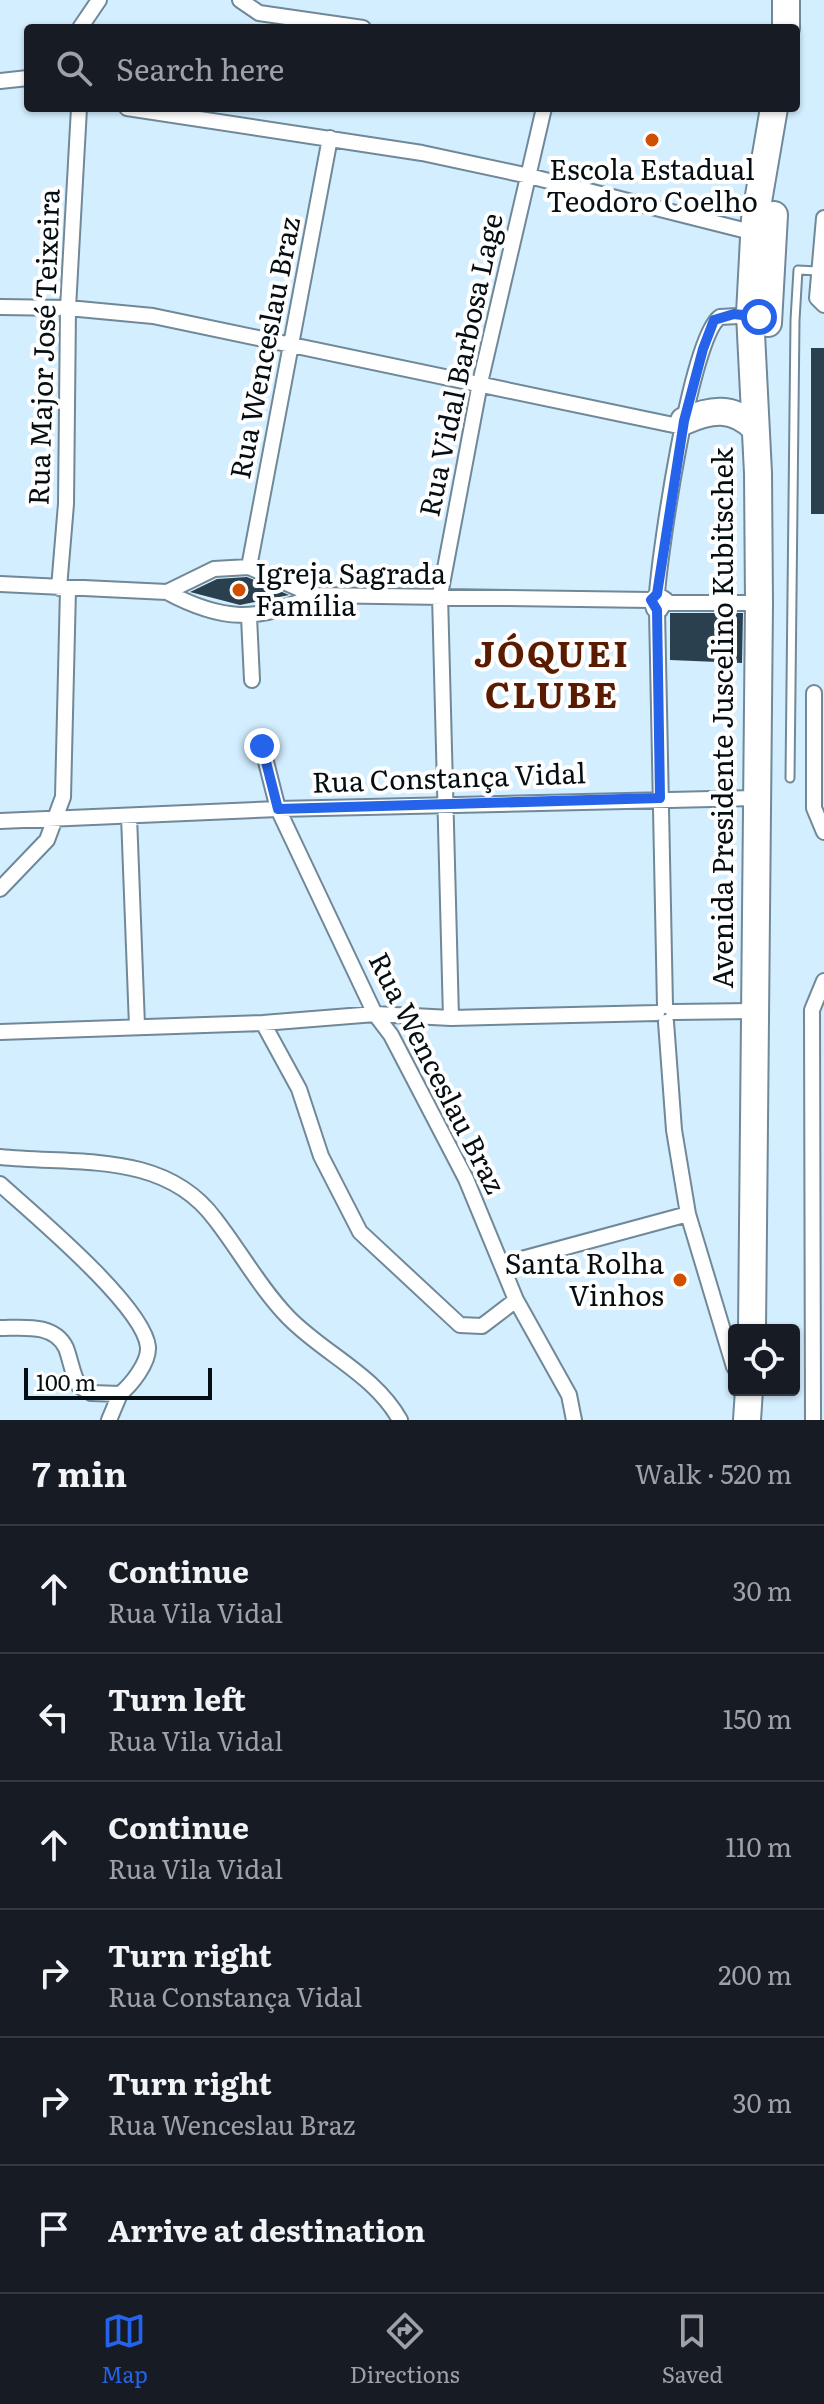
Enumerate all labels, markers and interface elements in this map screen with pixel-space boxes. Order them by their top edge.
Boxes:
search box [24,24,800,112]
icon: search [52,46,96,90]
text: Search here [116,46,284,90]
marker: Escola Estadual Teodoro Coelho [643,131,661,149]
place label: Escola Estadual Teodoro Coelho [546,147,758,221]
street label: Rua Major José Teixeira [15,188,69,506]
street label: Rua Vidal Barbosa Lage [406,209,512,520]
street label: Rua Wenceslau Braz [217,213,309,482]
route start [741,299,777,335]
street label: Avenida Presidente Juscelino Kubitschek [700,446,742,989]
place label: Igreja Sagrada Família [255,551,446,625]
marker: Igreja Sagrada Família [230,581,248,599]
district label: JÓQUEI CLUBE [474,625,630,719]
route end [244,728,280,764]
street label: Rua Constança Vidal [311,750,587,802]
street label: Rua Wenceslau Braz [360,944,518,1200]
place label: Santa Rolha Vinhos [505,1241,664,1315]
marker: Santa Rolha Vinhos [671,1271,689,1289]
map controls [728,1324,800,1396]
button: locate [728,1324,800,1396]
scale bar [24,1364,212,1400]
text: 100 m [36,1365,96,1398]
text: 7 min [32,1447,127,1497]
text: Walk · 520 m [635,1453,792,1492]
text: Continue [108,1548,249,1592]
icon: ahead [32,1567,76,1611]
text: 30 m [732,1570,792,1609]
text: Rua Vila Vidal [108,1592,283,1631]
text: Turn left [108,1676,246,1720]
icon: left [32,1695,76,1739]
text: 150 m [723,1698,792,1737]
text: Rua Vila Vidal [108,1720,283,1759]
text: Continue [108,1804,249,1848]
icon: ahead [32,1823,76,1867]
text: 110 m [725,1826,792,1865]
text: Rua Vila Vidal [108,1848,283,1887]
text: Turn right [108,1932,272,1976]
icon: right [32,1951,76,1995]
text: 200 m [718,1954,792,1993]
text: Rua Constança Vidal [108,1976,362,2015]
text: Turn right [108,2060,272,2104]
icon: right [32,2079,76,2123]
text: 30 m [732,2082,792,2121]
text: Rua Wenceslau Braz [108,2104,355,2143]
icon: arrive [32,2207,76,2251]
text: Arrive at destination [108,2207,425,2251]
tab: Map [101,2309,148,2390]
tab: Directions [350,2309,460,2390]
tab: Saved [662,2309,723,2390]

